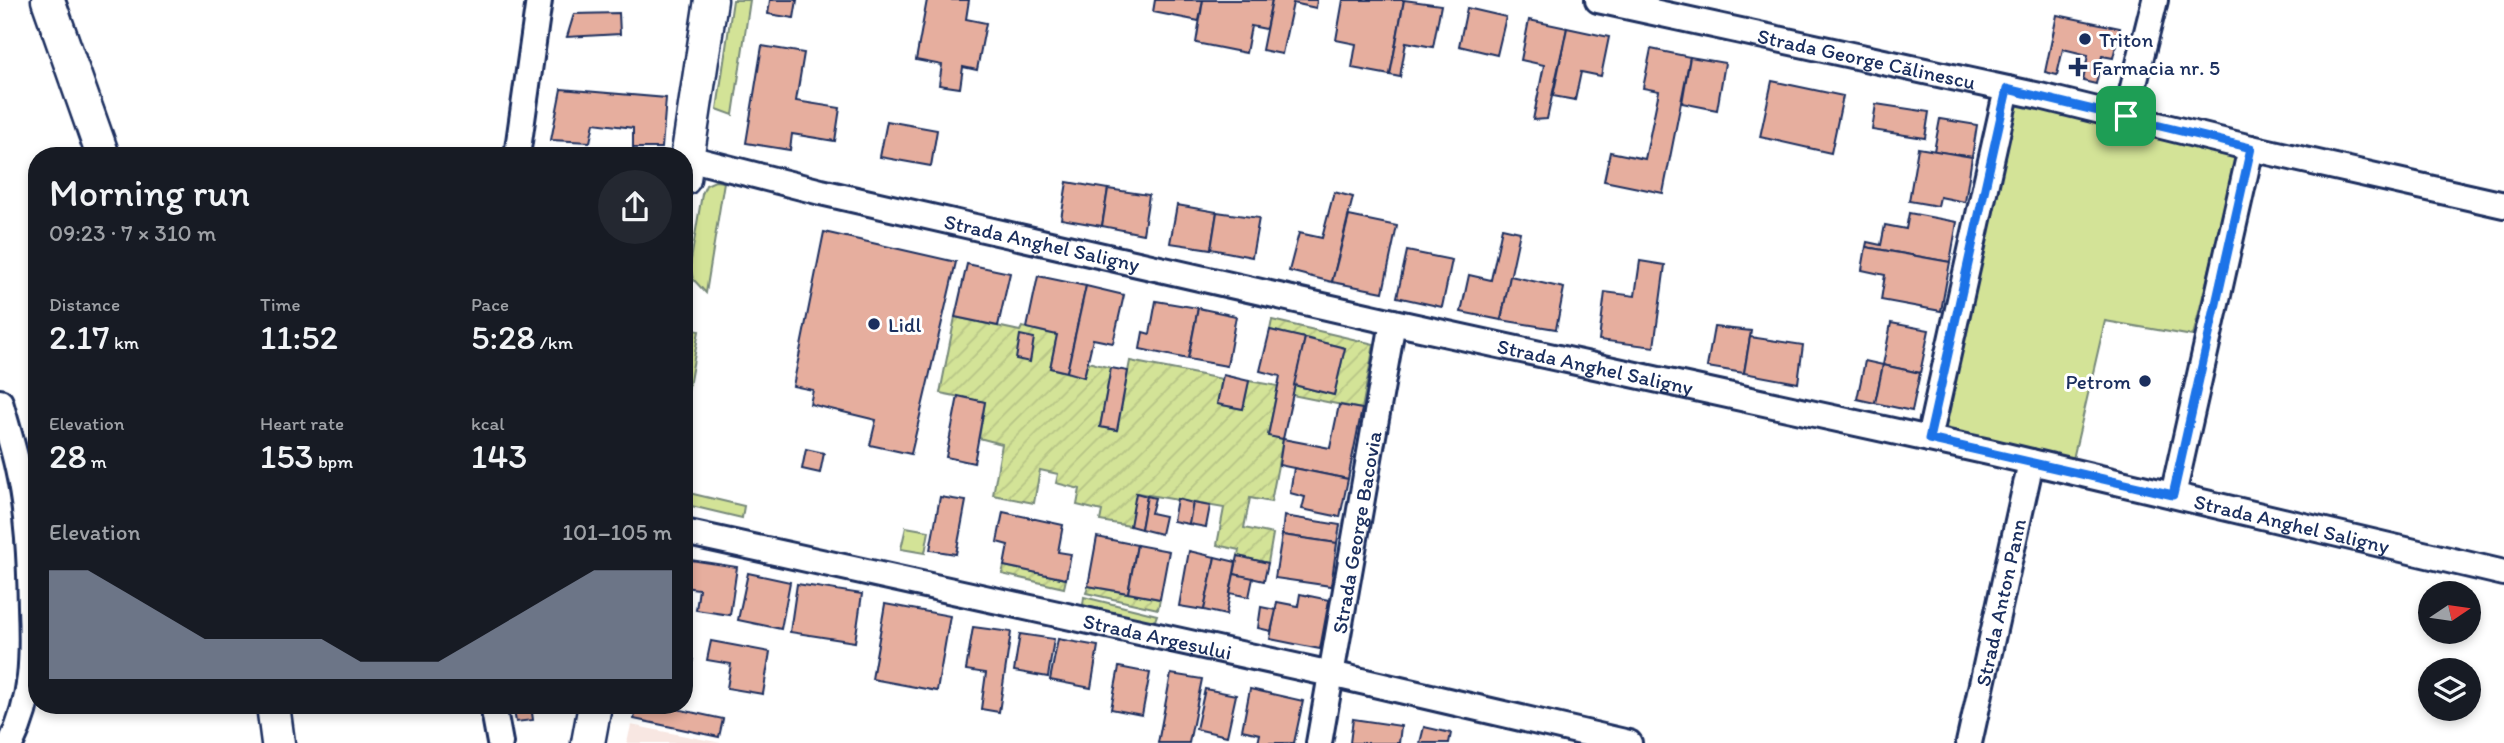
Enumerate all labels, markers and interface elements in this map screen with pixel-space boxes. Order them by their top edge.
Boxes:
street label: Strada George Călinescu [1755,23,1978,94]
place label: Triton [2099,27,2154,52]
marker: Triton [2077,31,2093,47]
place label: Farmacia nr. 5 [2092,55,2220,80]
marker: Farmacia nr. 5 [2070,59,2086,75]
pin [2096,86,2156,146]
icon: arrive [2107,97,2145,135]
text: Morning run [49,170,250,216]
button: share [598,170,672,244]
street label: Strada Anghel Saligny [942,208,1142,277]
text: 09:23 · 7 × 310 m [49,219,216,247]
text: Distance [49,293,120,316]
text: Time [260,293,301,316]
text: Pace [471,293,509,316]
place label: Lidl [888,312,922,337]
text: 2.17 [49,316,110,358]
text: 11:52 [260,316,338,358]
text: 5:28 [471,316,536,358]
marker: Lidl [866,316,882,332]
text: km [110,331,139,354]
text: /km [536,331,573,354]
street label: Strada Anghel Saligny [1495,333,1696,400]
place label: Petrom [2065,369,2131,394]
marker: Petrom [2137,373,2153,389]
text: Elevation [49,412,125,435]
text: Heart rate [260,412,344,435]
text: kcal [471,412,505,435]
street label: Strada George Bacovia [1326,429,1386,636]
text: 28 [49,435,87,477]
text: 153 [260,435,314,477]
text: 143 [471,435,527,477]
text: m [87,450,107,473]
text: bpm [314,450,353,473]
street label: Strada Anghel Saligny [2192,488,2392,558]
street label: Strada Anton Pann [1969,516,2031,689]
text: Elevation [49,518,140,546]
text: 101–105 m [562,518,672,546]
north arrow [2418,581,2482,644]
map controls [2418,581,2481,721]
street label: Strada Argeșului [1081,608,1234,664]
button: layers [2418,658,2481,721]

